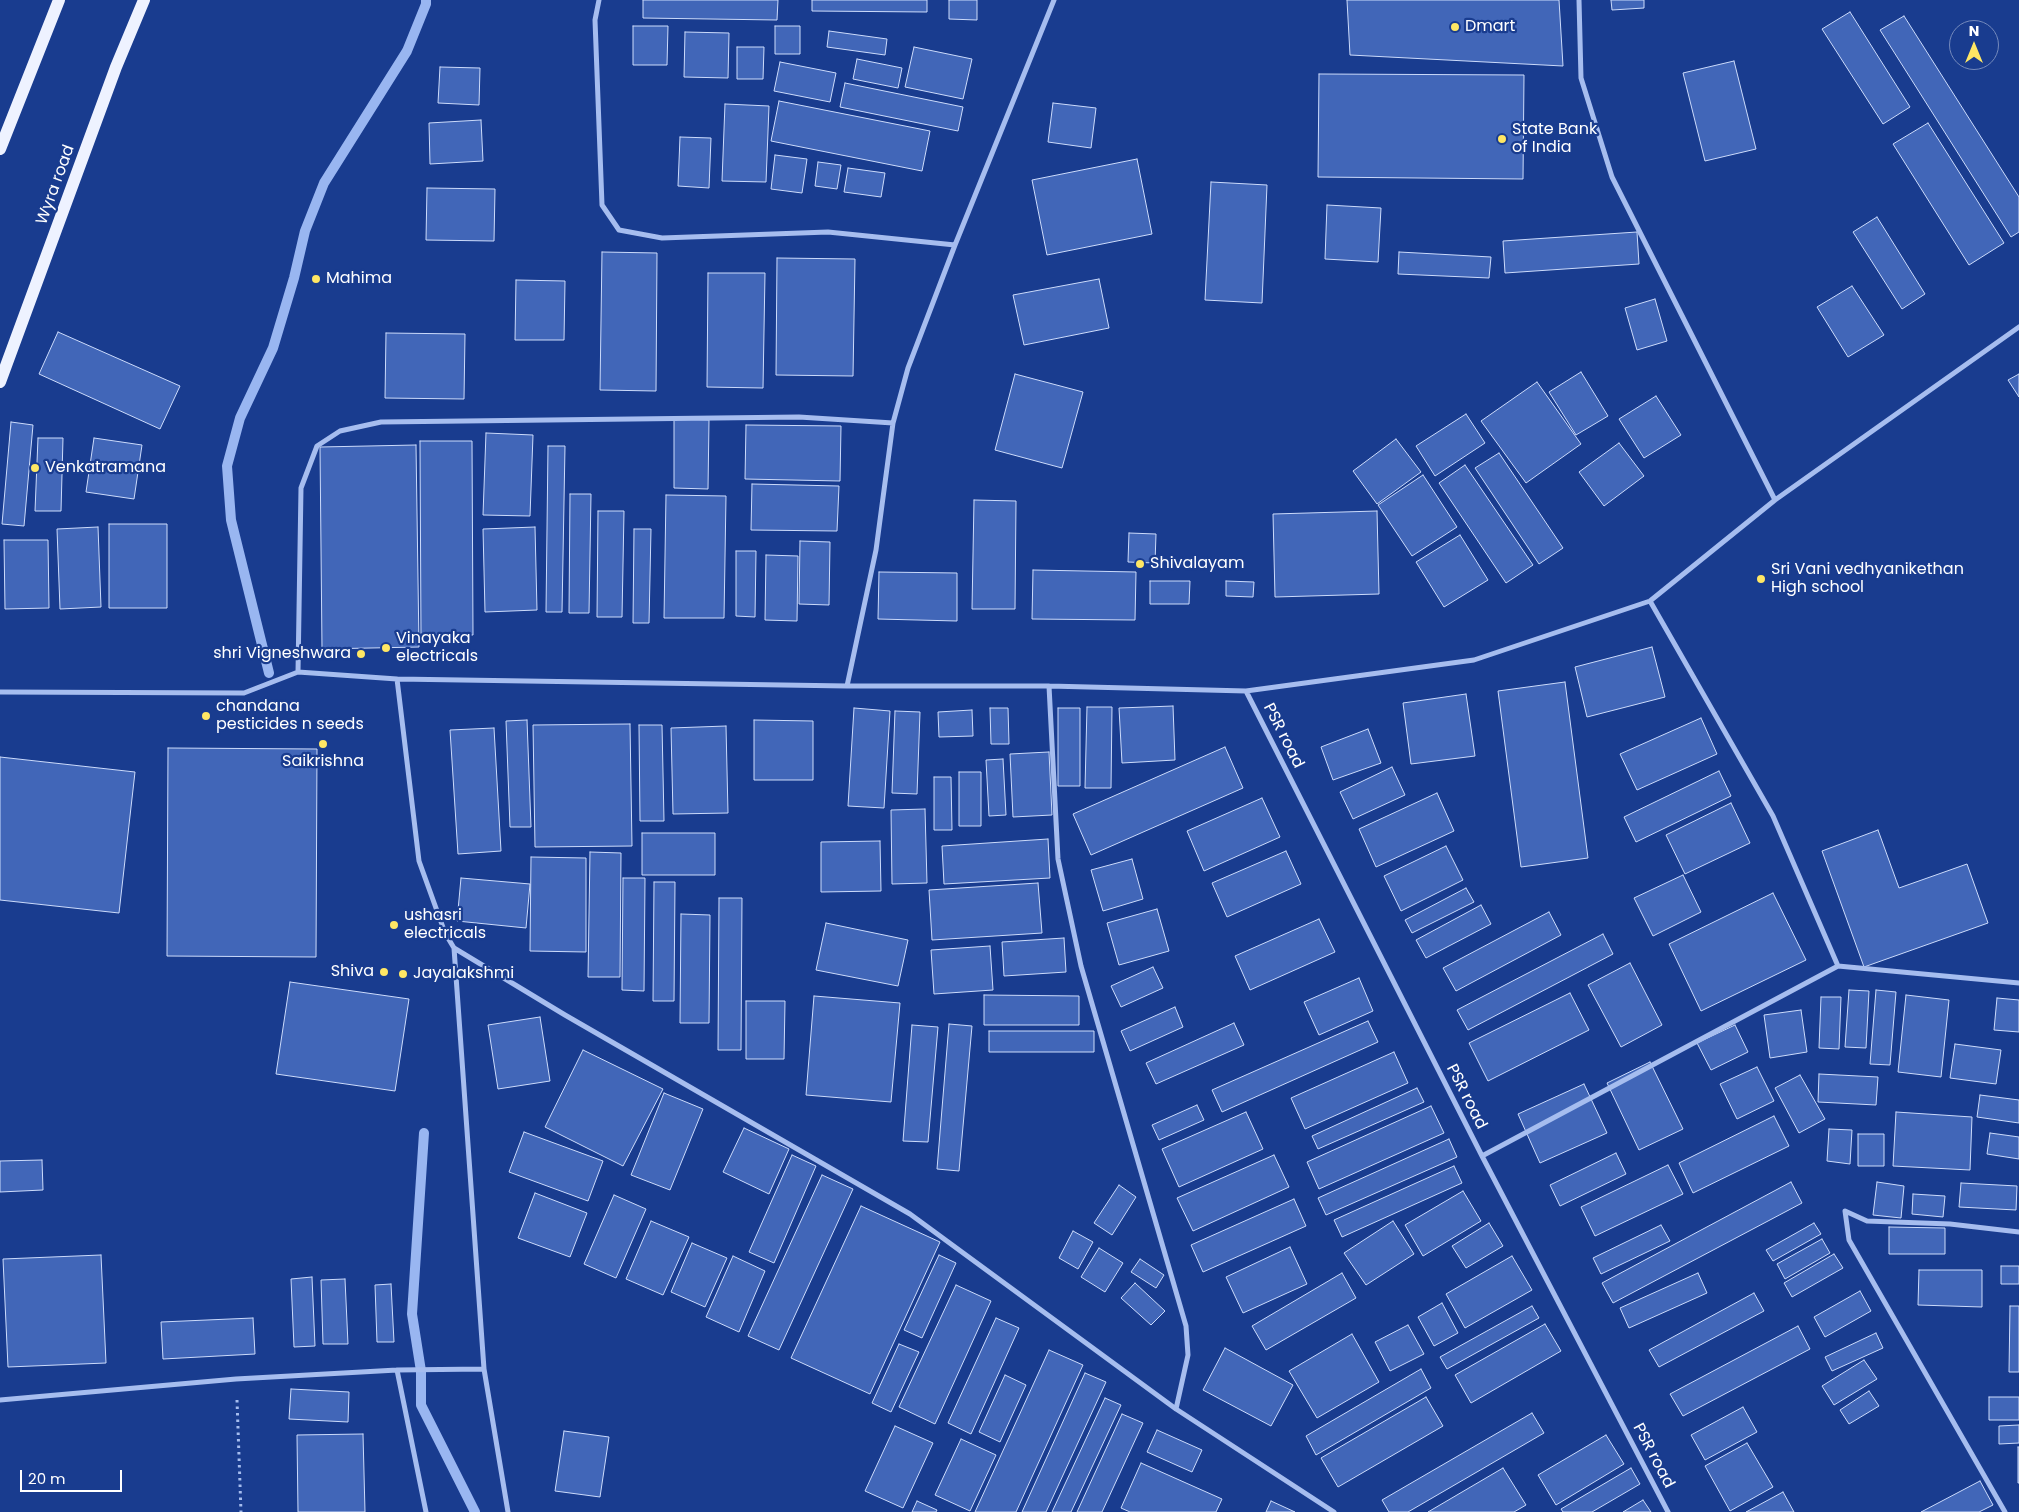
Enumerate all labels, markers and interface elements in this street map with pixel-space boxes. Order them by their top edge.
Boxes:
place label: Dmart [1465,17,1515,37]
north arrow [1949,20,1999,70]
marker: Dmart [1449,21,1461,33]
text: N [1969,21,1979,41]
place label: State Bank of India [1512,120,1597,158]
marker: State Bank of India [1496,133,1508,145]
street label: Wyra road [33,142,79,228]
place label: Mahima [326,269,392,289]
marker: Mahima [310,273,322,285]
place label: Venkatramana [45,458,166,478]
marker: Venkatramana [29,462,41,474]
place label: Shivalayam [1150,554,1244,574]
marker: Shivalayam [1134,558,1146,570]
place label: Sri Vani vedhyanikethan High school [1771,560,1964,598]
marker: Sri Vani vedhyanikethan High school [1755,573,1767,585]
place label: Vinayaka electricals [396,629,478,667]
marker: Vinayaka electricals [380,642,392,654]
place label: shri Vigneshwara [213,644,351,664]
marker: shri Vigneshwara [355,648,367,660]
place label: chandana pesticides n seeds [216,697,364,735]
street label: PSR road [1258,700,1308,772]
marker: chandana pesticides n seeds [200,710,212,722]
marker: Saikrishna [317,738,329,750]
place label: Saikrishna [282,752,364,772]
place label: ushasri electricals [404,906,486,944]
marker: ushasri electricals [388,919,400,931]
place label: Shiva [331,962,374,982]
place label: Jayalakshmi [413,964,514,984]
marker: Shiva [378,966,390,978]
marker: Jayalakshmi [397,968,409,980]
street label: PSR road [1441,1061,1491,1133]
street label: PSR road [1628,1420,1678,1492]
scale bar [22,1460,125,1492]
text: 20 m [28,1468,66,1489]

